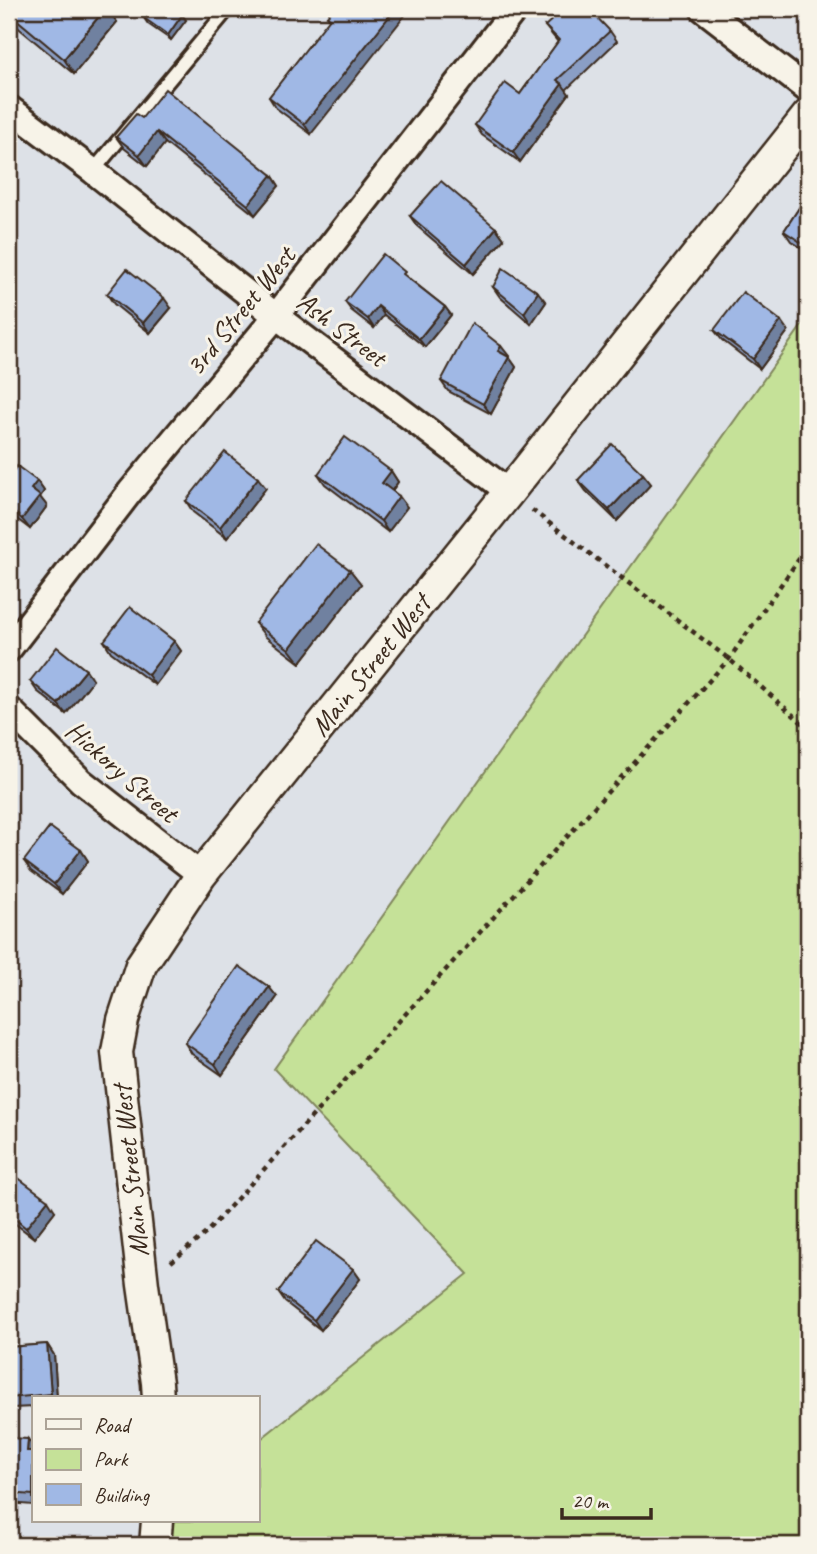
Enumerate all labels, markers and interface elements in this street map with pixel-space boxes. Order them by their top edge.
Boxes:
street label: 3rd Street West [177,237,304,383]
street label: Ash Street [290,284,396,376]
street label: Main Street West [302,584,440,743]
street label: Hickory Street [58,712,188,831]
street label: Main Street West [103,1080,156,1259]
legend [32,1396,259,1522]
text: Road [94,1412,133,1438]
text: Park [94,1446,129,1472]
scale bar [562,1477,651,1521]
text: Building [94,1482,151,1508]
text: 20 m [572,1488,610,1514]

